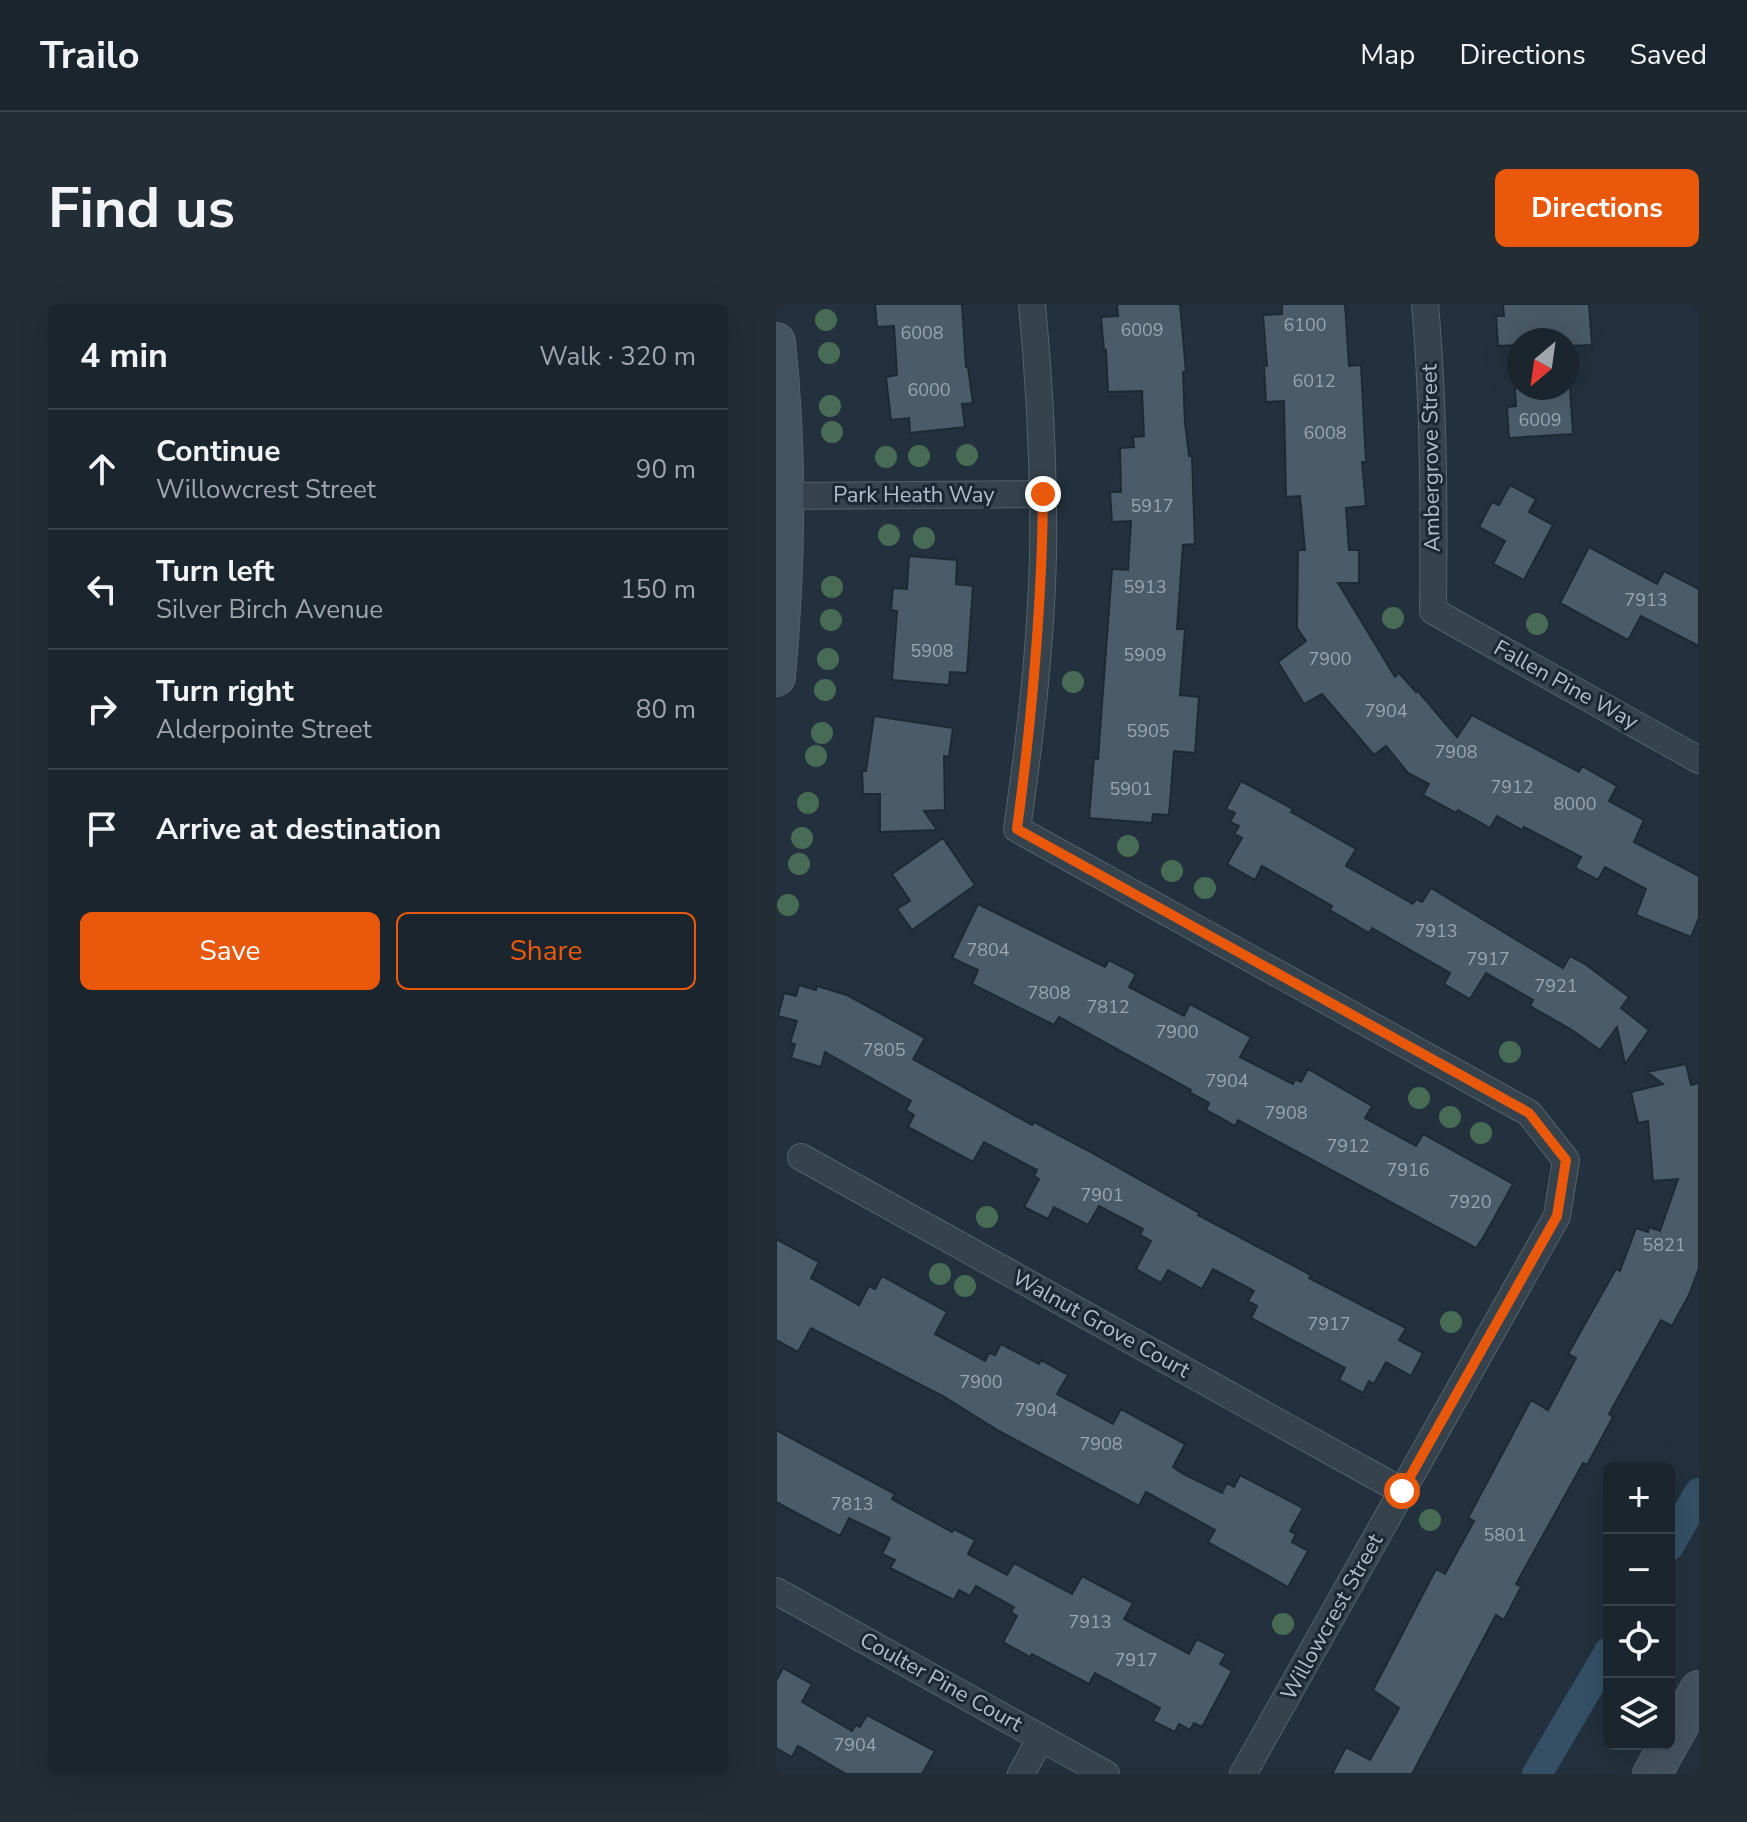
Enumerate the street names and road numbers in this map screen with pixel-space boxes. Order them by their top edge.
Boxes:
street label: Ambergrove Street [1414,363,1448,552]
street label: Park Heath Way [833,480,995,510]
street label: Fallen Pine Way [1488,633,1644,737]
street label: Walnut Grove Court [1007,1263,1195,1385]
street label: Willowcrest Street [1274,1528,1390,1706]
street label: Coulter Pine Court [854,1625,1028,1739]

